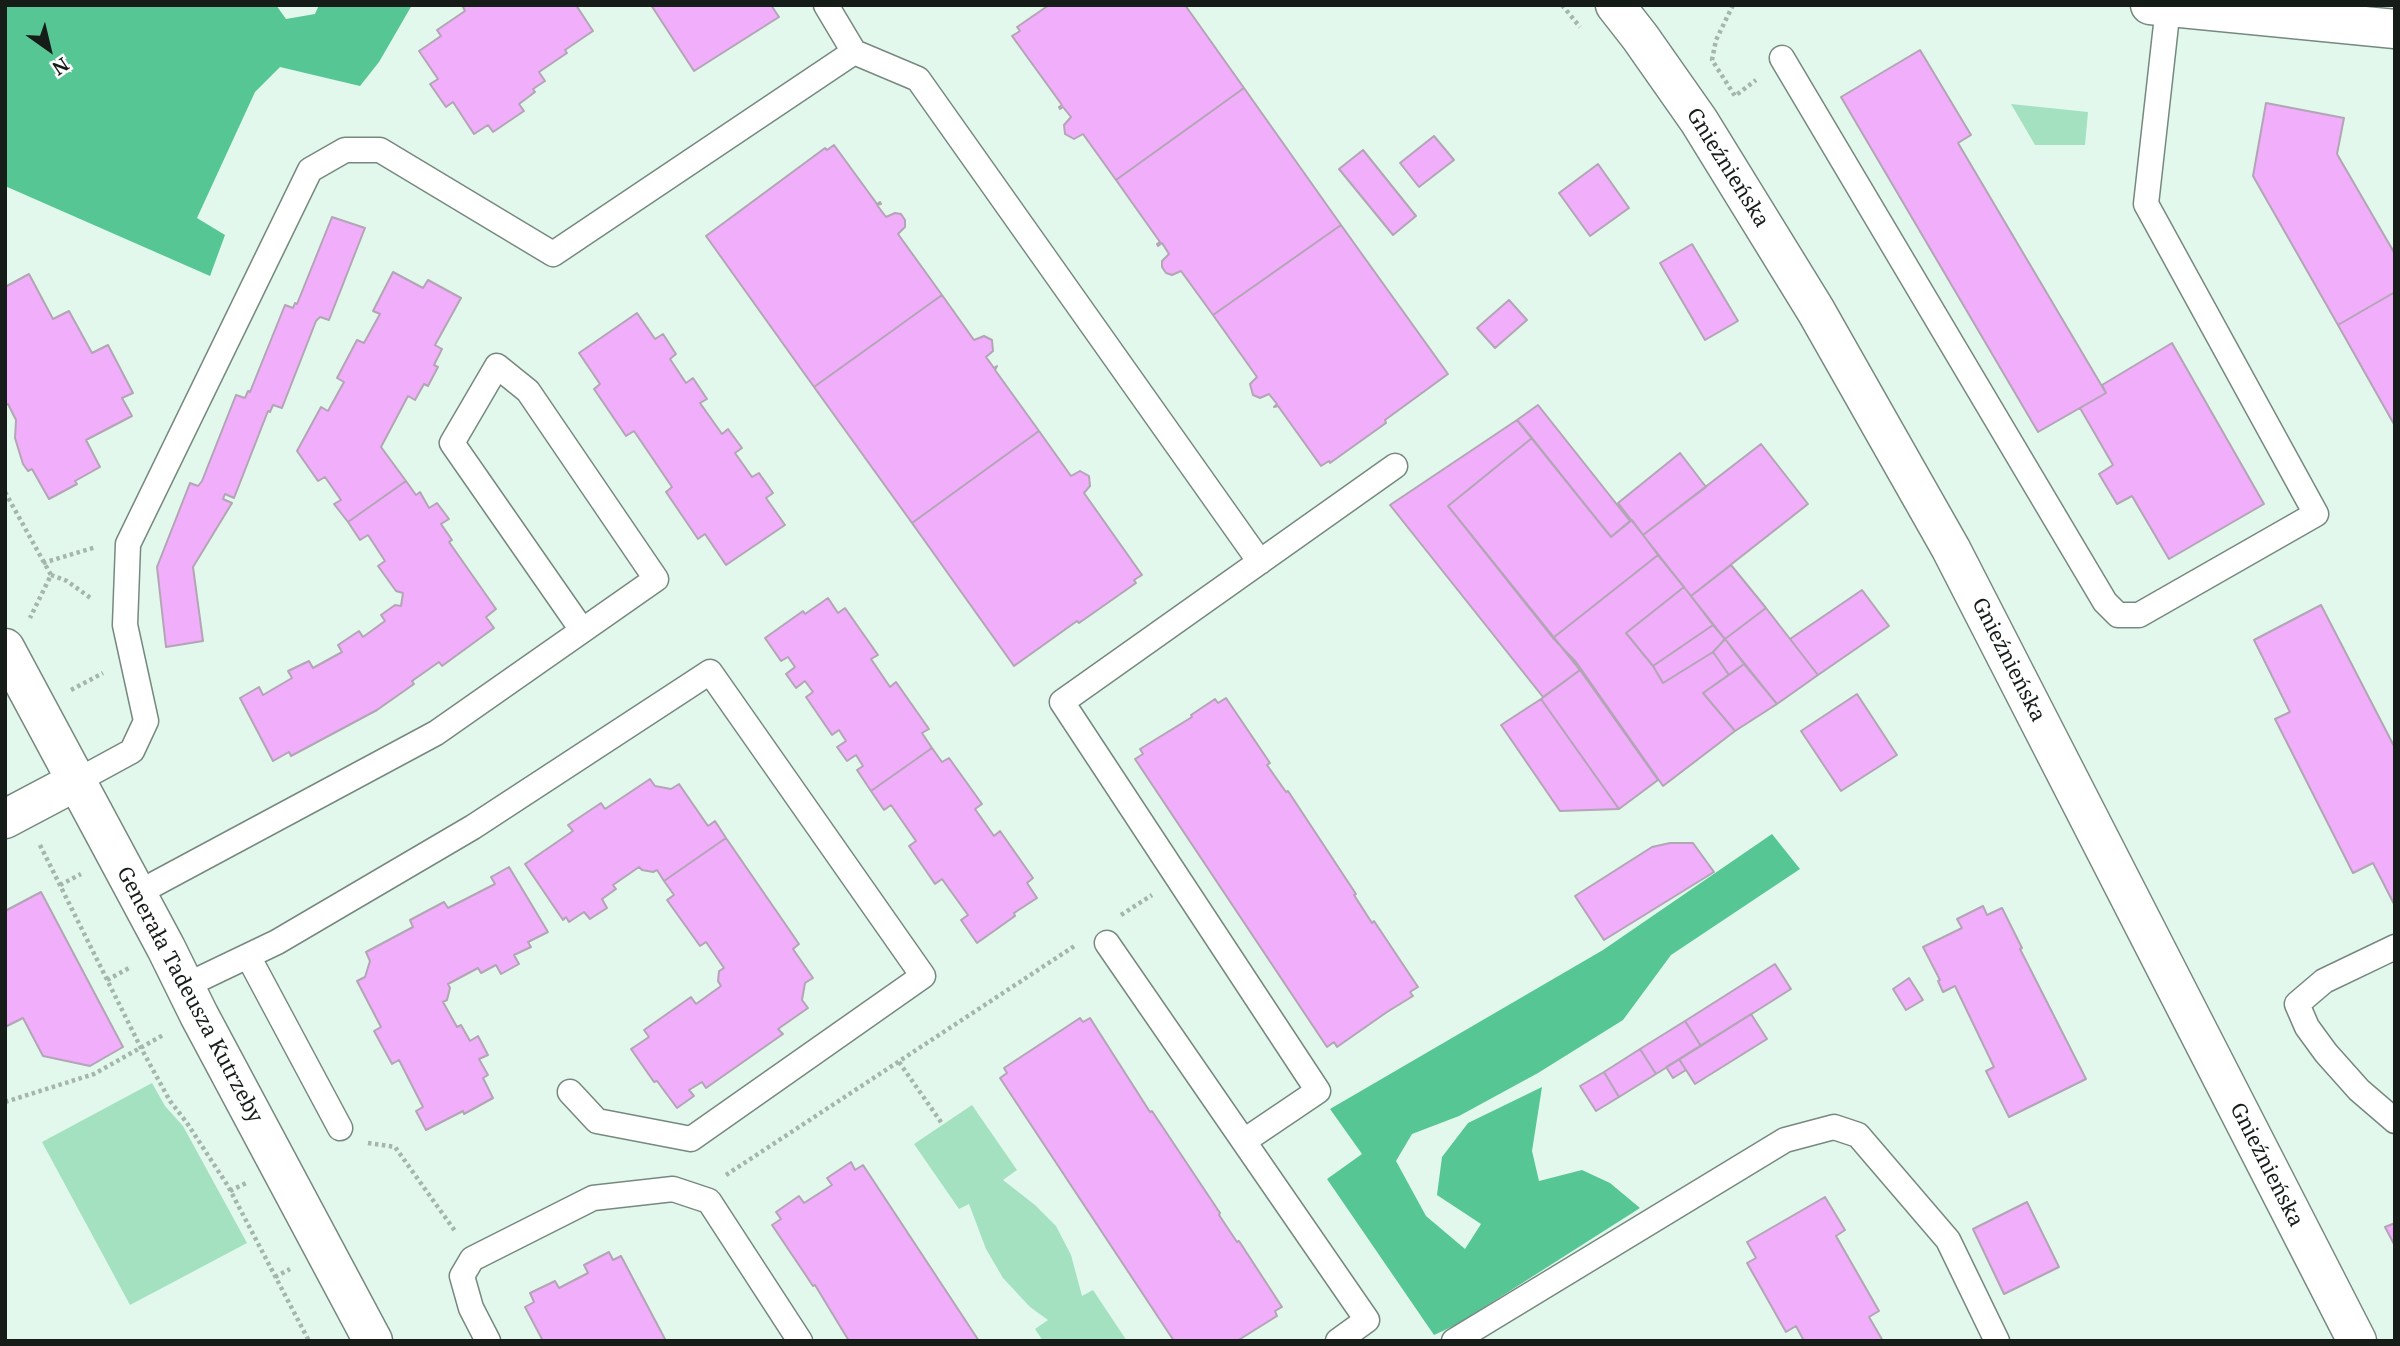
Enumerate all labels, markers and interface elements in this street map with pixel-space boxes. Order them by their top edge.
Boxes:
north arrow [14,14,84,84]
text: N [47,51,74,81]
street label: Gnieźnieńska [1680,104,1774,232]
street label: Gnieźnieńska [1966,594,2050,726]
street label: Generała Tadeusza Kutrzeby [111,863,267,1127]
street label: Gnieźnieńska [2224,1099,2308,1231]

